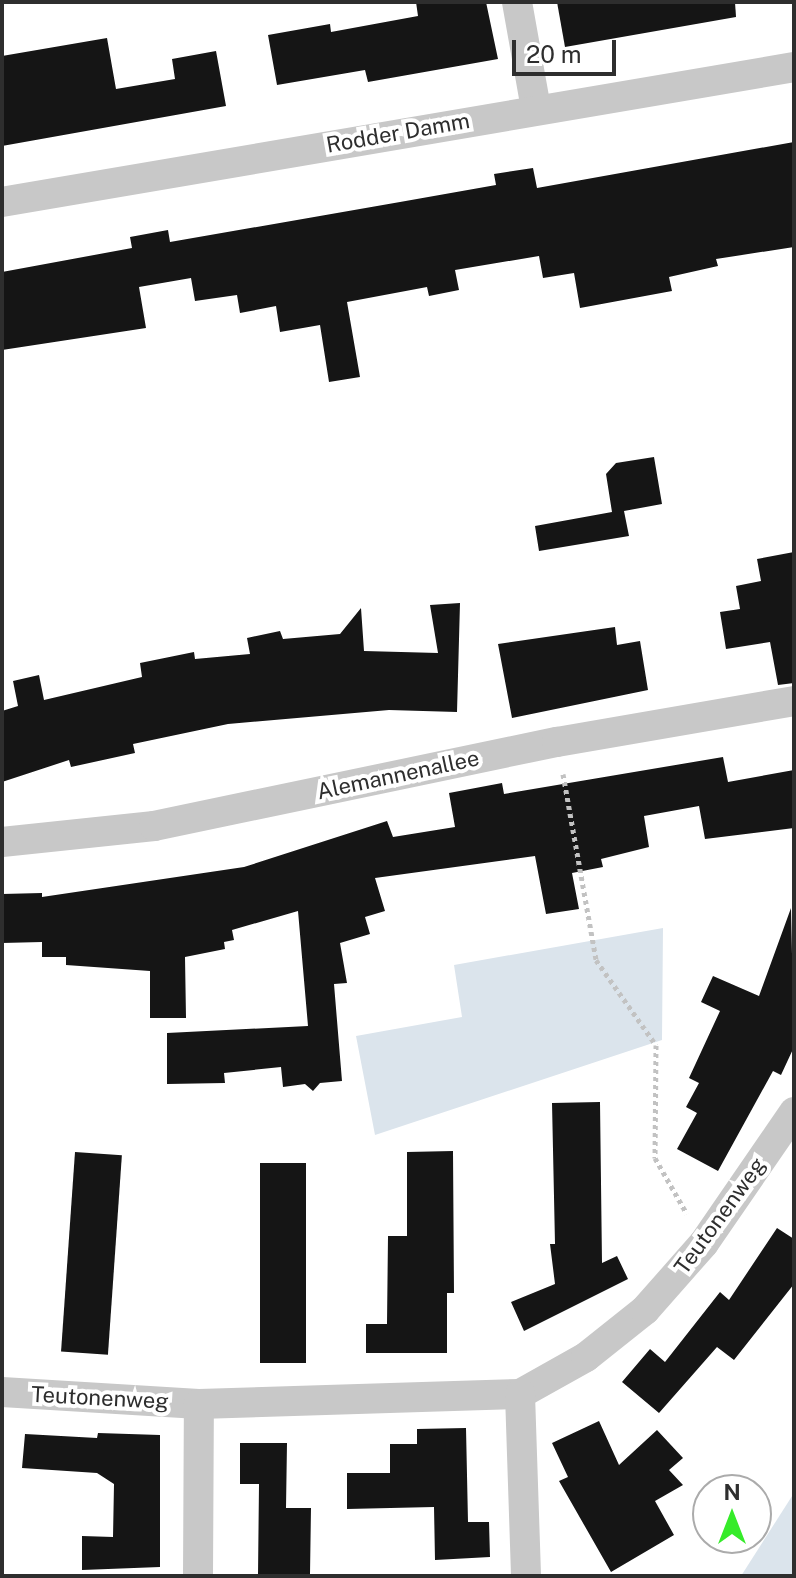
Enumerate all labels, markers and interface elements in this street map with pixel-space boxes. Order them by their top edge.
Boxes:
scale bar [516,24,620,74]
text: 20 m [526,40,582,68]
street label: Rodder Damm [324,107,472,159]
street label: Alemannenallee [314,745,482,805]
street label: Teutonenweg [669,1152,771,1280]
street label: Teutonenweg [30,1381,170,1415]
north arrow [692,1474,772,1554]
text: N [723,1479,741,1505]

